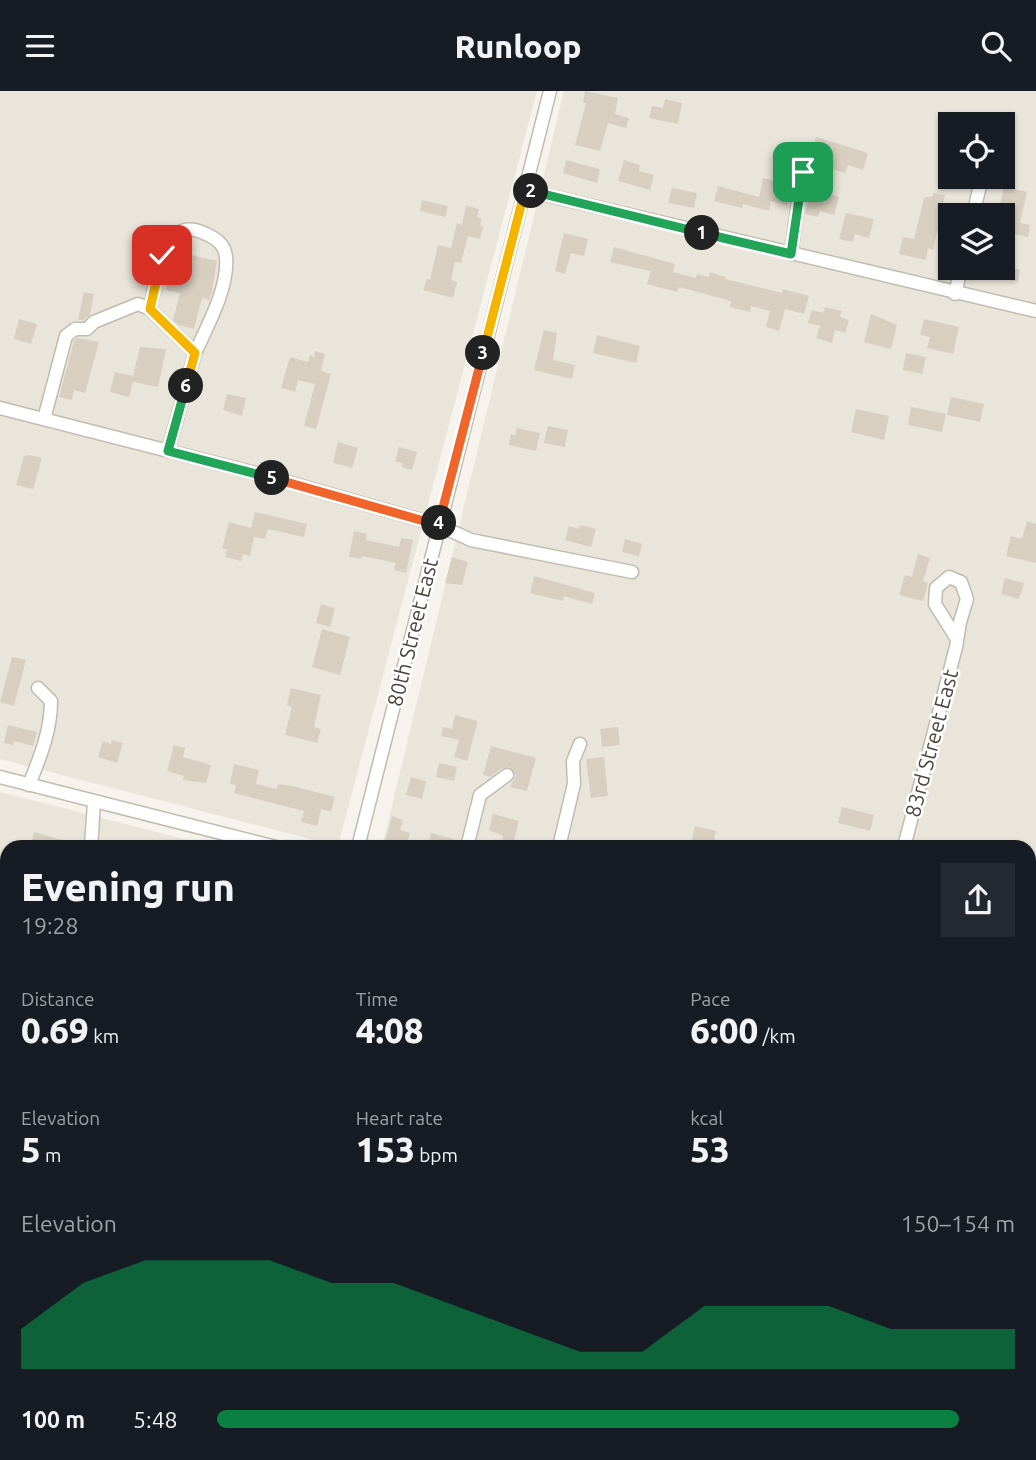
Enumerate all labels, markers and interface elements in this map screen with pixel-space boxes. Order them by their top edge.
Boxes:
icon: menu [21,27,59,65]
icon: search [977,27,1015,65]
text: Runloop [454,28,582,64]
map controls [938,112,1015,280]
button: locate [938,112,1015,189]
pin [773,142,833,202]
icon: arrive [784,153,822,191]
pin: 2 [514,173,548,209]
text: 2 [525,179,536,201]
button: layers [938,203,1015,280]
pin: 1 [684,215,720,251]
text: 1 [696,221,707,243]
pin [132,225,192,285]
icon: check [143,236,181,274]
pin: 3 [466,335,500,371]
text: 3 [477,341,488,363]
pin: 6 [168,369,204,403]
text: 6 [180,374,191,396]
pin: 5 [254,461,290,495]
text: 5 [266,466,277,488]
pin: 4 [422,505,457,541]
text: 4 [433,511,444,533]
street label: 80th Street East [382,555,442,709]
street label: 83rd Street East [900,666,962,820]
button: share [941,863,1015,937]
text: Evening run [21,866,235,908]
text: 19:28 [21,913,79,938]
text: Distance [21,988,95,1010]
text: Time [356,988,398,1010]
text: Pace [690,988,731,1010]
text: 0.69 [21,1010,89,1050]
text: 4:08 [356,1010,424,1050]
text: 6:00 [690,1010,758,1050]
text: km [89,1025,119,1047]
text: /km [758,1025,796,1047]
text: Elevation [21,1107,100,1129]
text: Heart rate [356,1107,443,1129]
text: kcal [690,1107,723,1129]
text: 5 [21,1129,41,1169]
text: 153 [356,1129,415,1169]
text: 53 [690,1129,730,1169]
text: m [41,1144,62,1166]
text: bpm [415,1144,458,1166]
text: Elevation [21,1211,117,1236]
text: 150–154 m [901,1211,1015,1236]
text: 100 m [21,1407,85,1432]
text: 5:48 [133,1407,178,1432]

